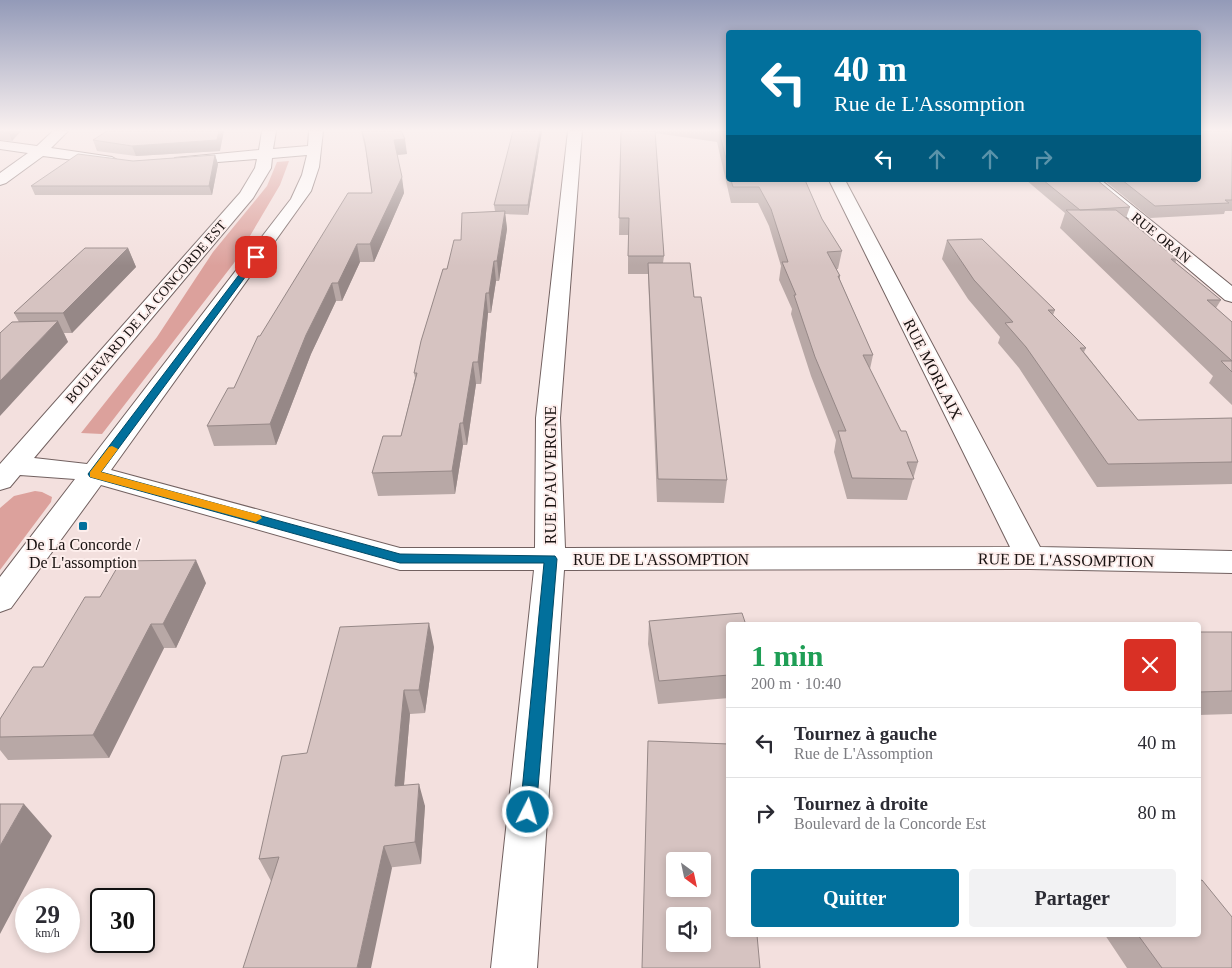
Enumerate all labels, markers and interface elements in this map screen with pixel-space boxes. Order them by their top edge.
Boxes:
icon: left [751,50,816,115]
text: 40 m [834,50,907,89]
text: Rue de L'Assomption [834,91,1025,116]
icon: left [870,145,898,173]
icon: ahead [923,145,951,173]
icon: ahead [976,145,1004,173]
icon: right [1029,145,1057,173]
street label: RUE ORAN [1129,210,1193,266]
street label: BOULEVARD DE LA CONCORDE EST [63,217,230,406]
pin [235,236,277,278]
icon: arrive [242,243,270,271]
street label: RUE MORLAIX [900,316,966,423]
street label: RUE D'AUVERGNE [542,406,559,544]
marker: De La Concorde / De L'assomption [77,520,89,532]
place label: De La Concorde / De L'assomption [26,536,141,572]
street label: RUE DE L'ASSOMPTION [978,550,1155,570]
street label: RUE DE L'ASSOMPTION [573,551,750,568]
text: 1 min [751,639,824,672]
button: close [1124,639,1176,691]
text: 200 m · 10:40 [751,675,841,692]
text: Tournez à gauche [794,723,937,744]
icon: left [751,729,779,757]
text: 40 m [1137,732,1176,753]
text: Rue de L'Assomption [794,745,933,762]
position arrow [501,785,553,837]
text: Tournez à droite [794,793,928,814]
icon: right [751,799,779,827]
text: 80 m [1137,802,1176,823]
text: Boulevard de la Concorde Est [794,815,986,832]
north arrow [666,852,711,898]
map controls [666,852,711,952]
button: Quitter [751,869,959,927]
button: Partager [969,869,1176,927]
speed limit sign: 30 [90,888,155,953]
text: 29 [35,901,60,928]
button: sound [666,907,711,952]
text: km/h [35,926,60,940]

